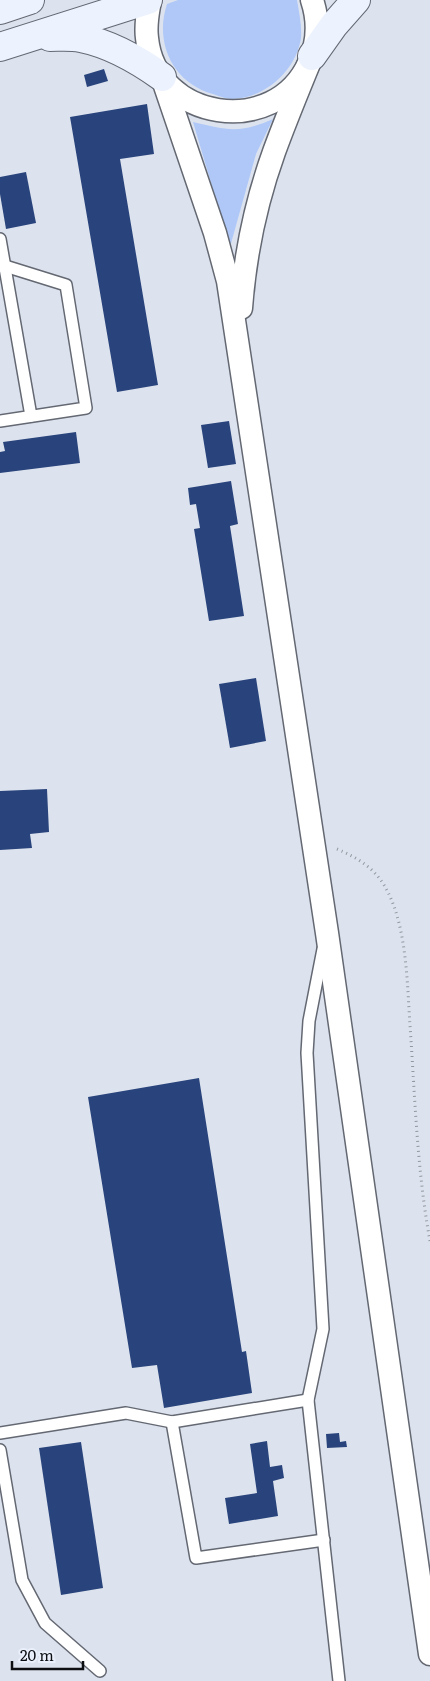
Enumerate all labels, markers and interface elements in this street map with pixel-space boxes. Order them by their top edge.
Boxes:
scale bar [12,1638,84,1670]
text: 20 m [20,1643,54,1666]

